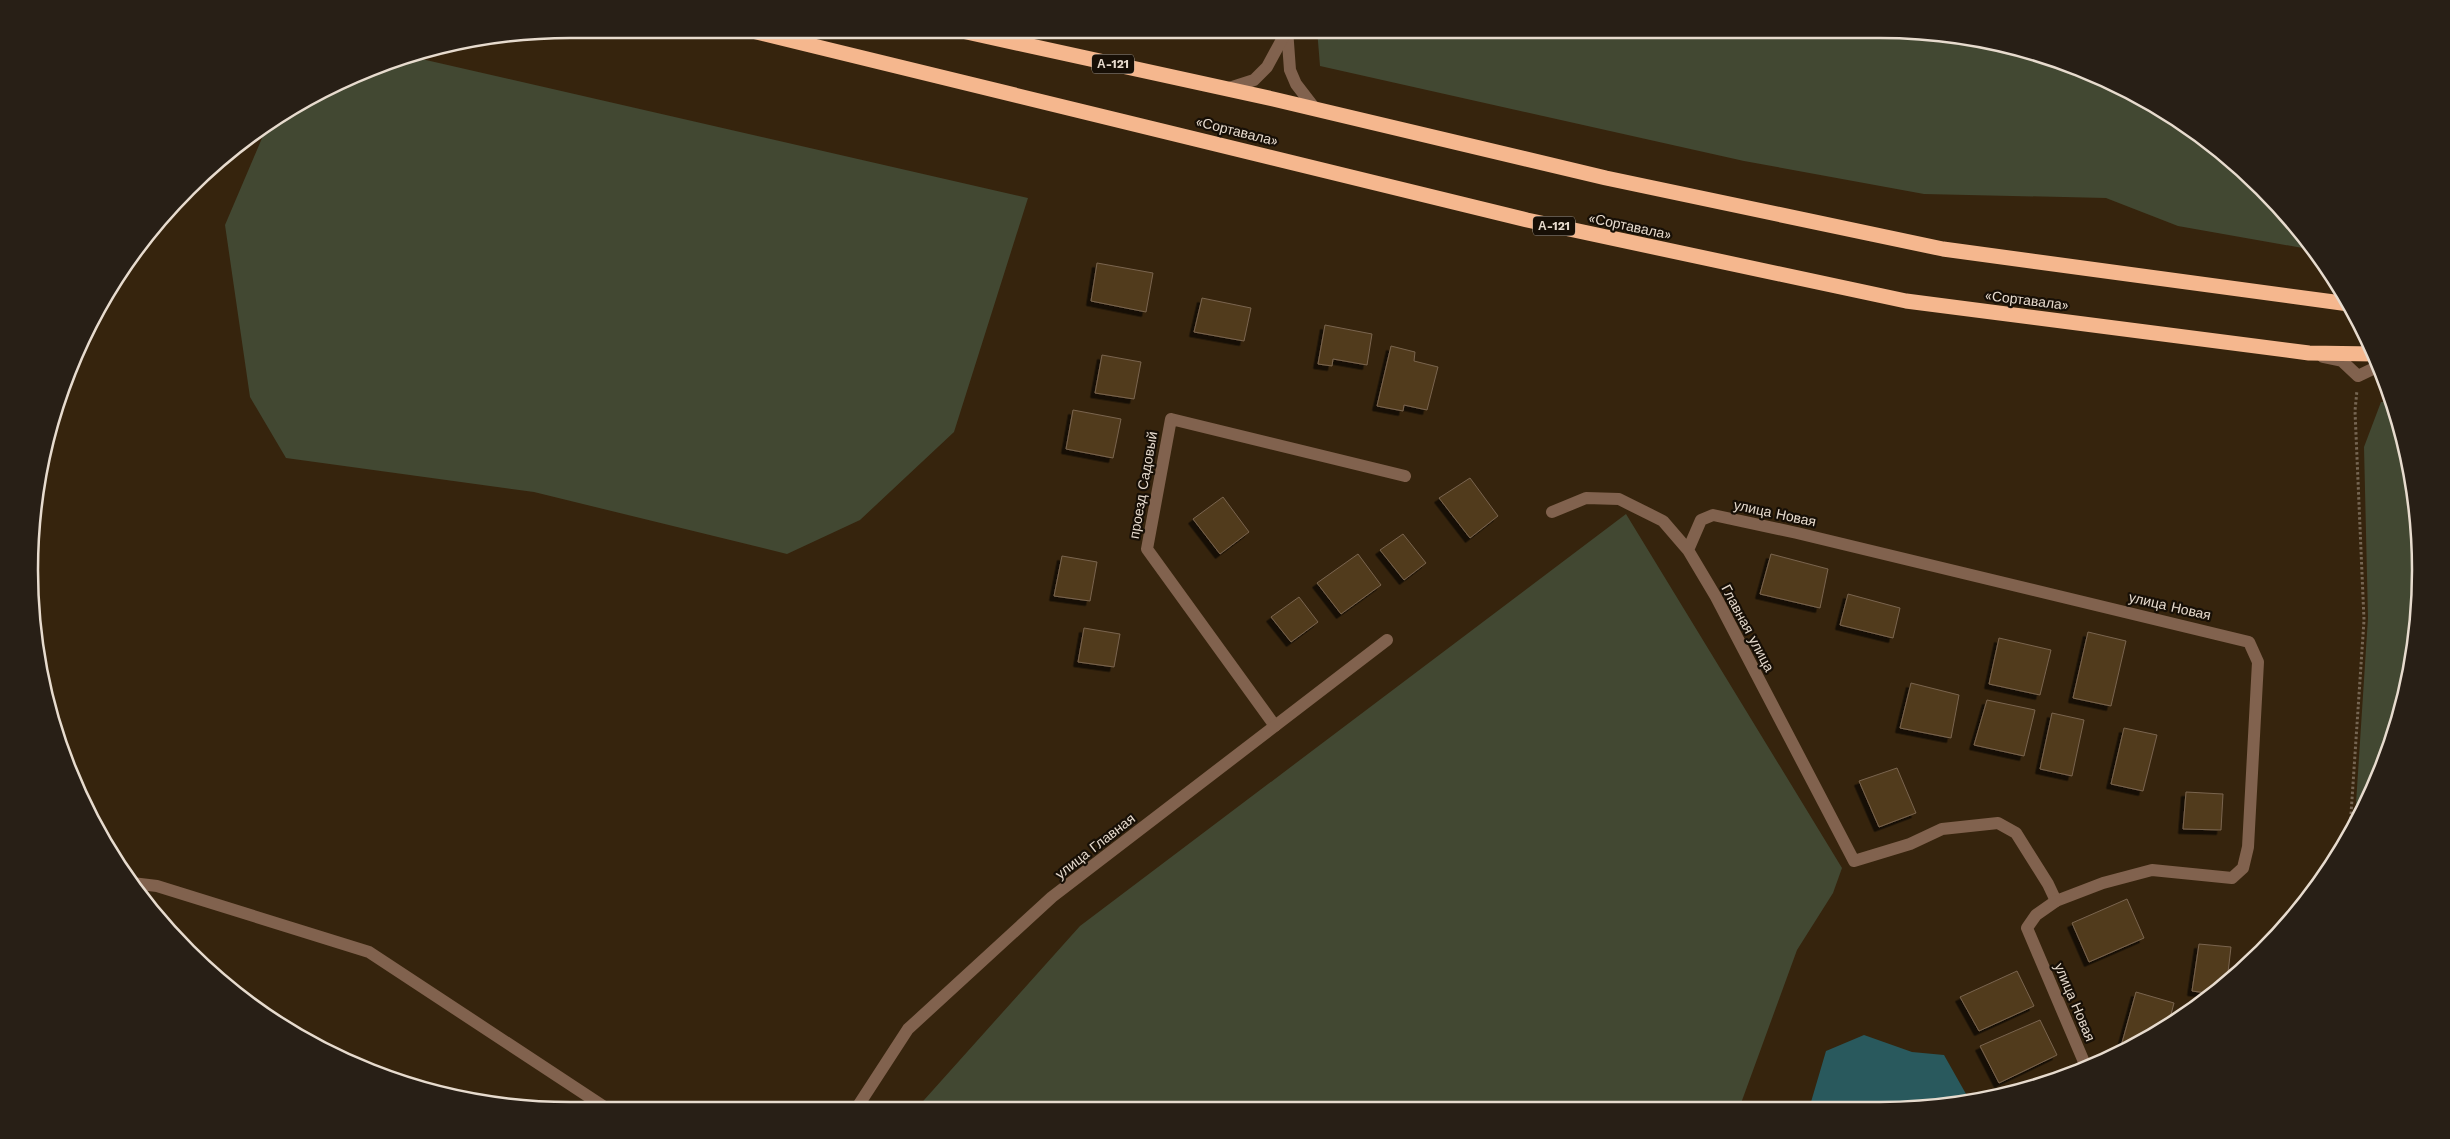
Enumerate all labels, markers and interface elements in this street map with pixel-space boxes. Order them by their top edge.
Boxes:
road number: А-121 [1092,54,1134,74]
street label: «Сортавала» [1194,113,1280,149]
street label: «Сортавала» [1587,209,1673,243]
road number: А-121 [1533,217,1575,236]
street label: «Сортавала» [1984,287,2070,313]
street label: проезд Садовый [1126,430,1160,540]
street label: улица Новая [1732,496,1818,530]
street label: Главная улица [1718,582,1778,675]
street label: улица Новая [2127,589,2213,623]
street label: улица Главная [1052,810,1138,882]
street label: улица Новая [2051,960,2099,1044]

